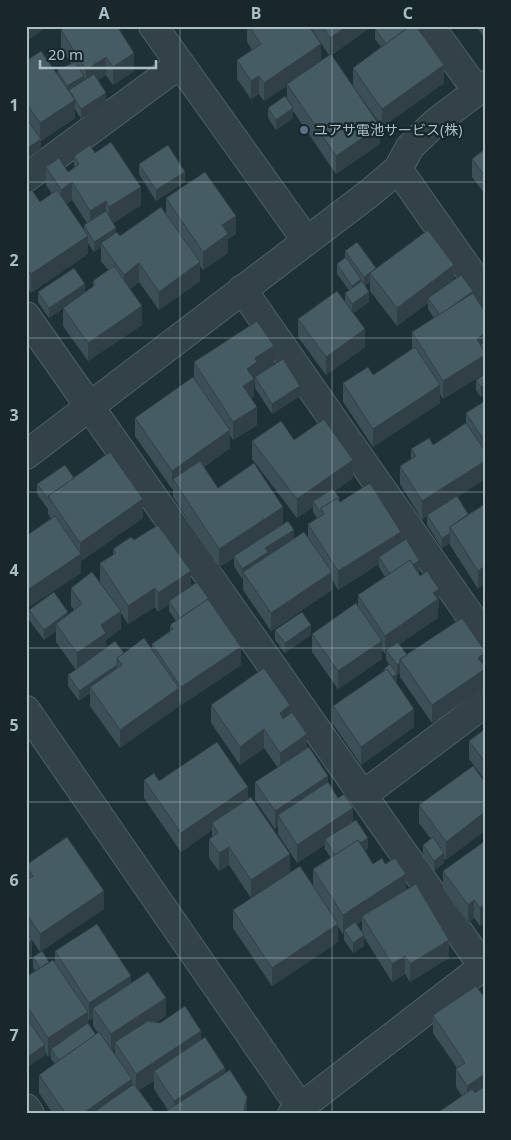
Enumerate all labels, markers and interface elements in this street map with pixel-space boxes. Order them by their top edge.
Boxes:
text: A [98,2,110,24]
text: B [251,2,261,24]
text: C [403,2,413,24]
scale bar [40,38,156,70]
text: 20 m [48,44,83,64]
text: 1 [9,94,19,116]
place label: ユアサ電池サービス(株) [314,120,462,139]
marker: ユアサ電池サービス(株) [298,124,310,136]
text: 2 [9,249,19,271]
text: 3 [9,404,19,426]
text: 4 [9,559,19,581]
text: 5 [9,714,19,736]
text: 6 [9,869,19,891]
text: 7 [9,1024,19,1046]

